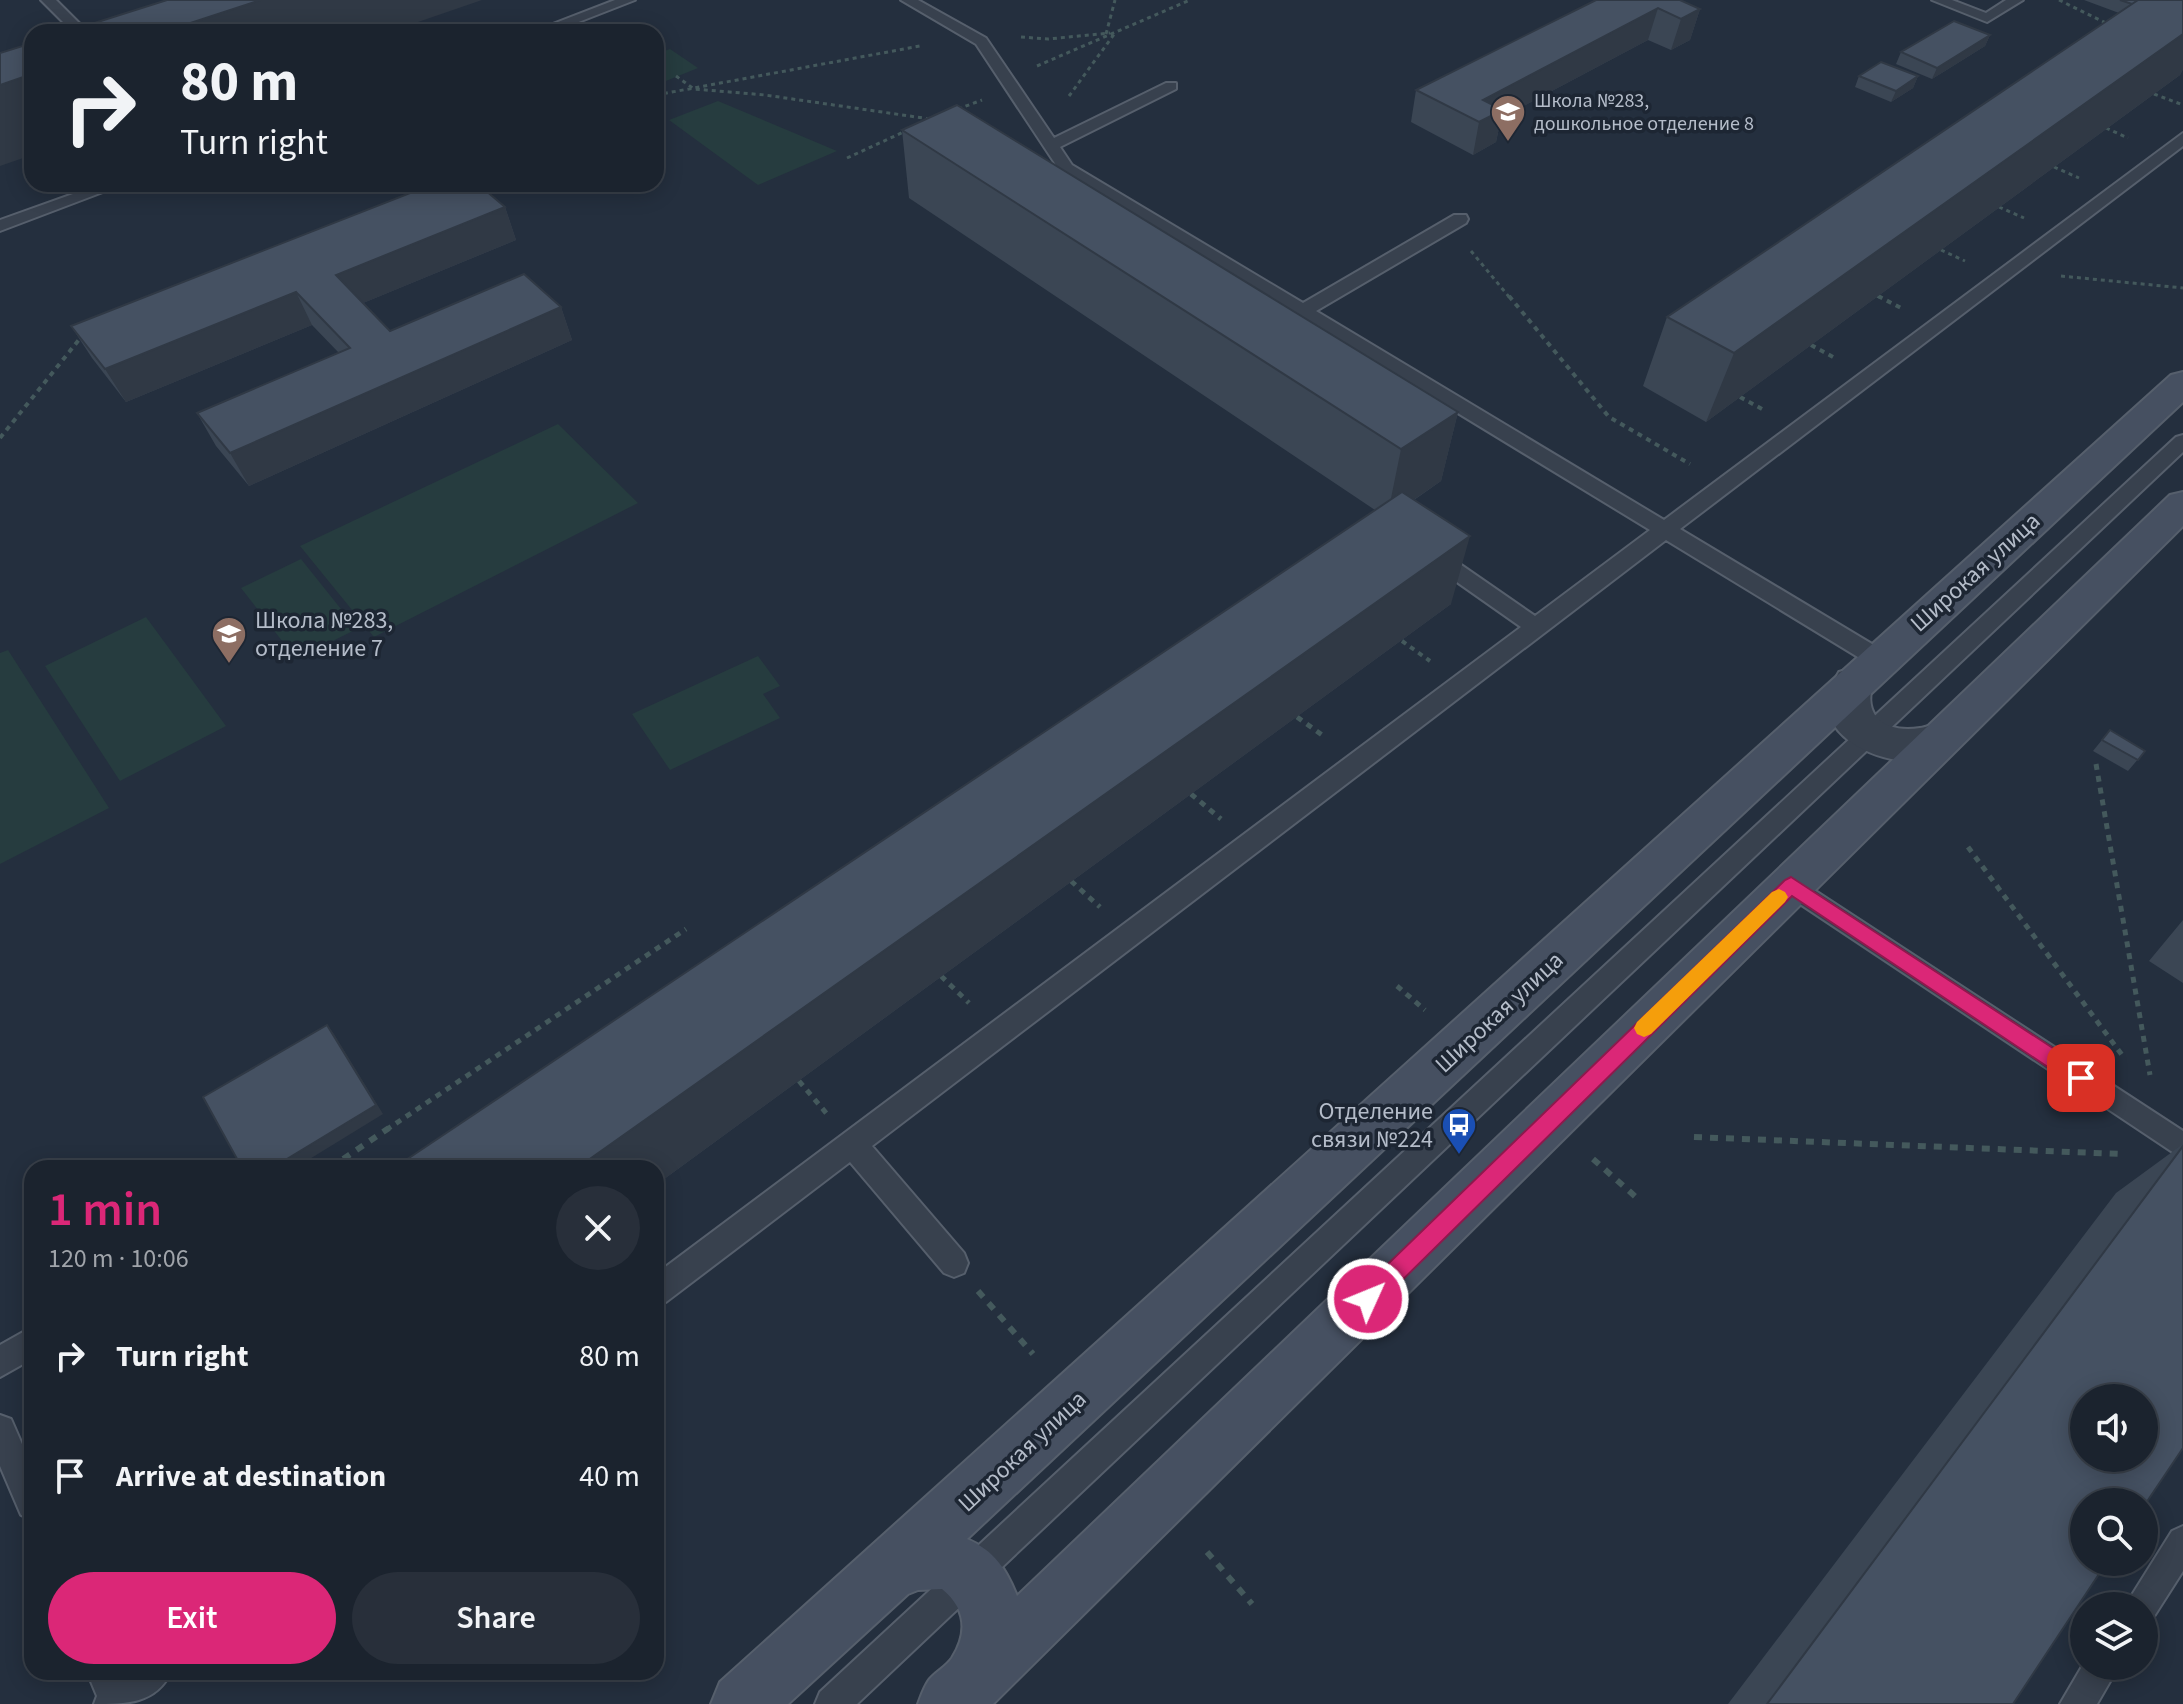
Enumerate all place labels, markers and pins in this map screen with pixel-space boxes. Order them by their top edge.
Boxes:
place label: Школа №283, дошкольное отделение 8 [1534,87,1754,138]
school or university icon: Школа №283, дошкольное отделение 8 [1489,93,1527,143]
place label: Школа №283, отделение 7 [255,603,393,666]
school or university icon: Школа №283, отделение 7 [210,615,248,665]
pin [2047,1044,2115,1112]
place label: Отделение связи №224 [1311,1094,1433,1157]
bus stop icon: Отделение связи №224 [1440,1106,1478,1156]

